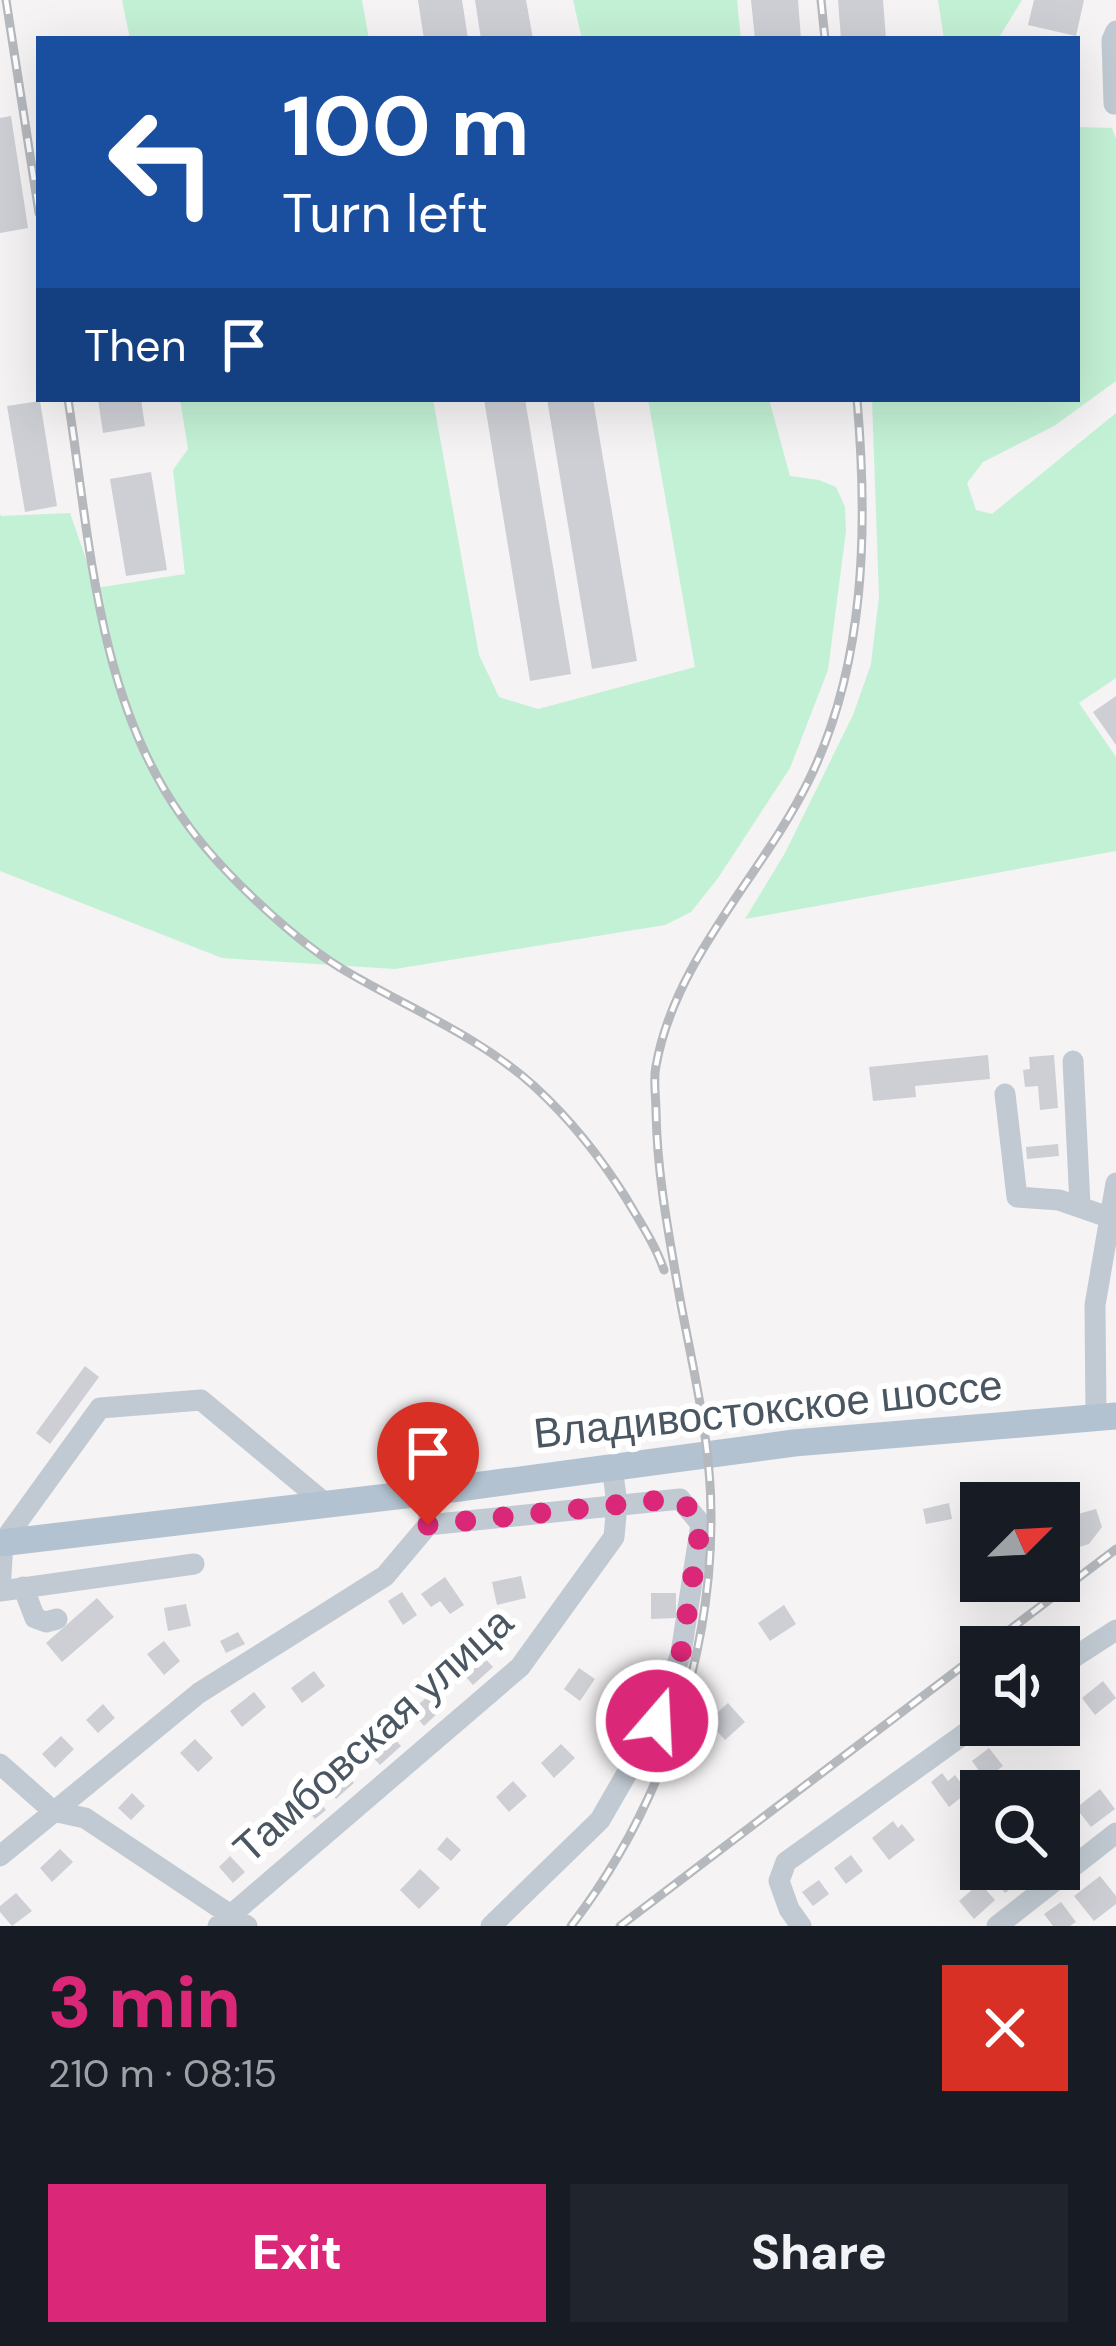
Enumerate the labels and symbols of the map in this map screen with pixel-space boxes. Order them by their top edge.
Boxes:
street label: Владивостокское шоссе [531,1357,1005,1461]
pin [377,1402,479,1525]
north arrow [960,1482,1080,1602]
street label: Тамбовская улица [222,1594,525,1875]
position arrow [594,1658,720,1784]

